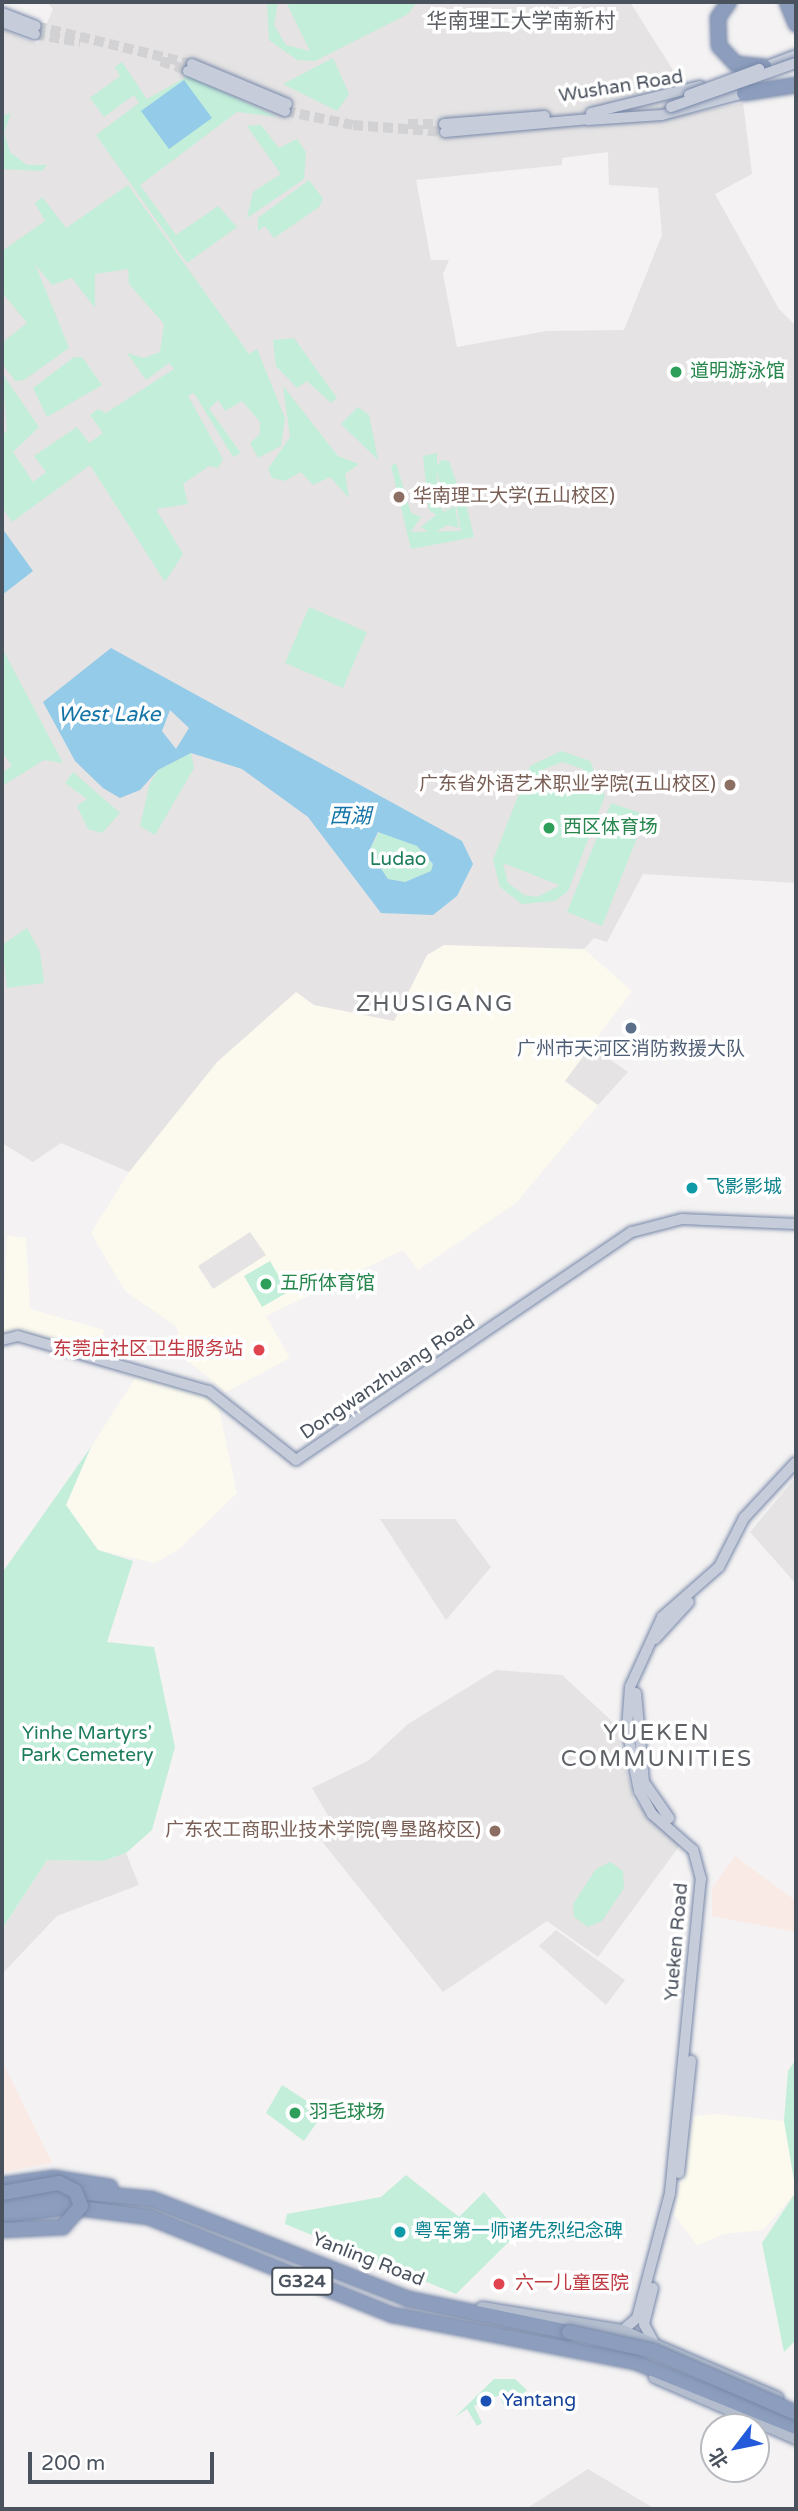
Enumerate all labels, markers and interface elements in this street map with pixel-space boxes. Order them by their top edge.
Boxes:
district label: 华南理工大学南新村 [427,9,615,35]
street label: Wushan Road [557,66,685,108]
place label: 道明游泳馆 [690,361,785,383]
marker: 道明游泳馆 [668,364,684,380]
place label: 华南理工大学(五山校区) [413,486,615,508]
marker: 华南理工大学(五山校区) [391,489,407,505]
water label: West Lake [58,702,160,728]
place label: 广东省外语艺术职业学院(五山校区) [419,774,716,796]
marker: 广东省外语艺术职业学院(五山校区) [722,777,738,793]
water label: 西湖 [329,804,371,830]
place label: 西区体育场 [563,817,658,839]
marker: 西区体育场 [541,820,557,836]
park label: Ludao [370,849,426,871]
district label: ZHUSIGANG [357,990,513,1018]
marker: 广州市天河区消防救援大队 [623,1020,639,1036]
place label: 广州市天河区消防救援大队 [517,1039,745,1061]
place label: 飞影影城 [706,1177,782,1199]
marker: 飞影影城 [684,1180,700,1196]
place label: 五所体育馆 [280,1273,375,1295]
marker: 五所体育馆 [258,1276,274,1292]
street label: Dongwanzhuang Road [296,1311,480,1445]
place label: 东莞庄社区卫生服务站 [53,1339,243,1361]
marker: 东莞庄社区卫生服务站 [249,1340,269,1360]
district label: YUEKEN COMMUNITIES [562,1719,752,1773]
park label: Yinhe Martyrs' Park Cemetery [21,1723,153,1767]
place label: 广东农工商职业技术学院(粤垦路校区) [165,1820,481,1842]
marker: 广东农工商职业技术学院(粤垦路校区) [487,1823,503,1839]
street label: Yueken Road [660,1882,694,2002]
place label: 羽毛球场 [309,2102,385,2124]
marker: 羽毛球场 [287,2105,303,2121]
place label: 粤军第一师诸先烈纪念碑 [414,2221,623,2243]
marker: 粤军第一师诸先烈纪念碑 [392,2224,408,2240]
street label: Yanling Road [309,2228,427,2292]
road number: G324 [270,2266,334,2295]
place label: 六一儿童医院 [515,2273,629,2295]
marker: 六一儿童医院 [489,2274,509,2294]
place label: Yantang [502,2390,576,2412]
marker: Yantang [476,2391,496,2411]
north arrow [700,2413,770,2483]
scale bar [32,2438,217,2482]
text: 北 [705,2444,733,2472]
text: 200 m [41,2451,105,2476]

